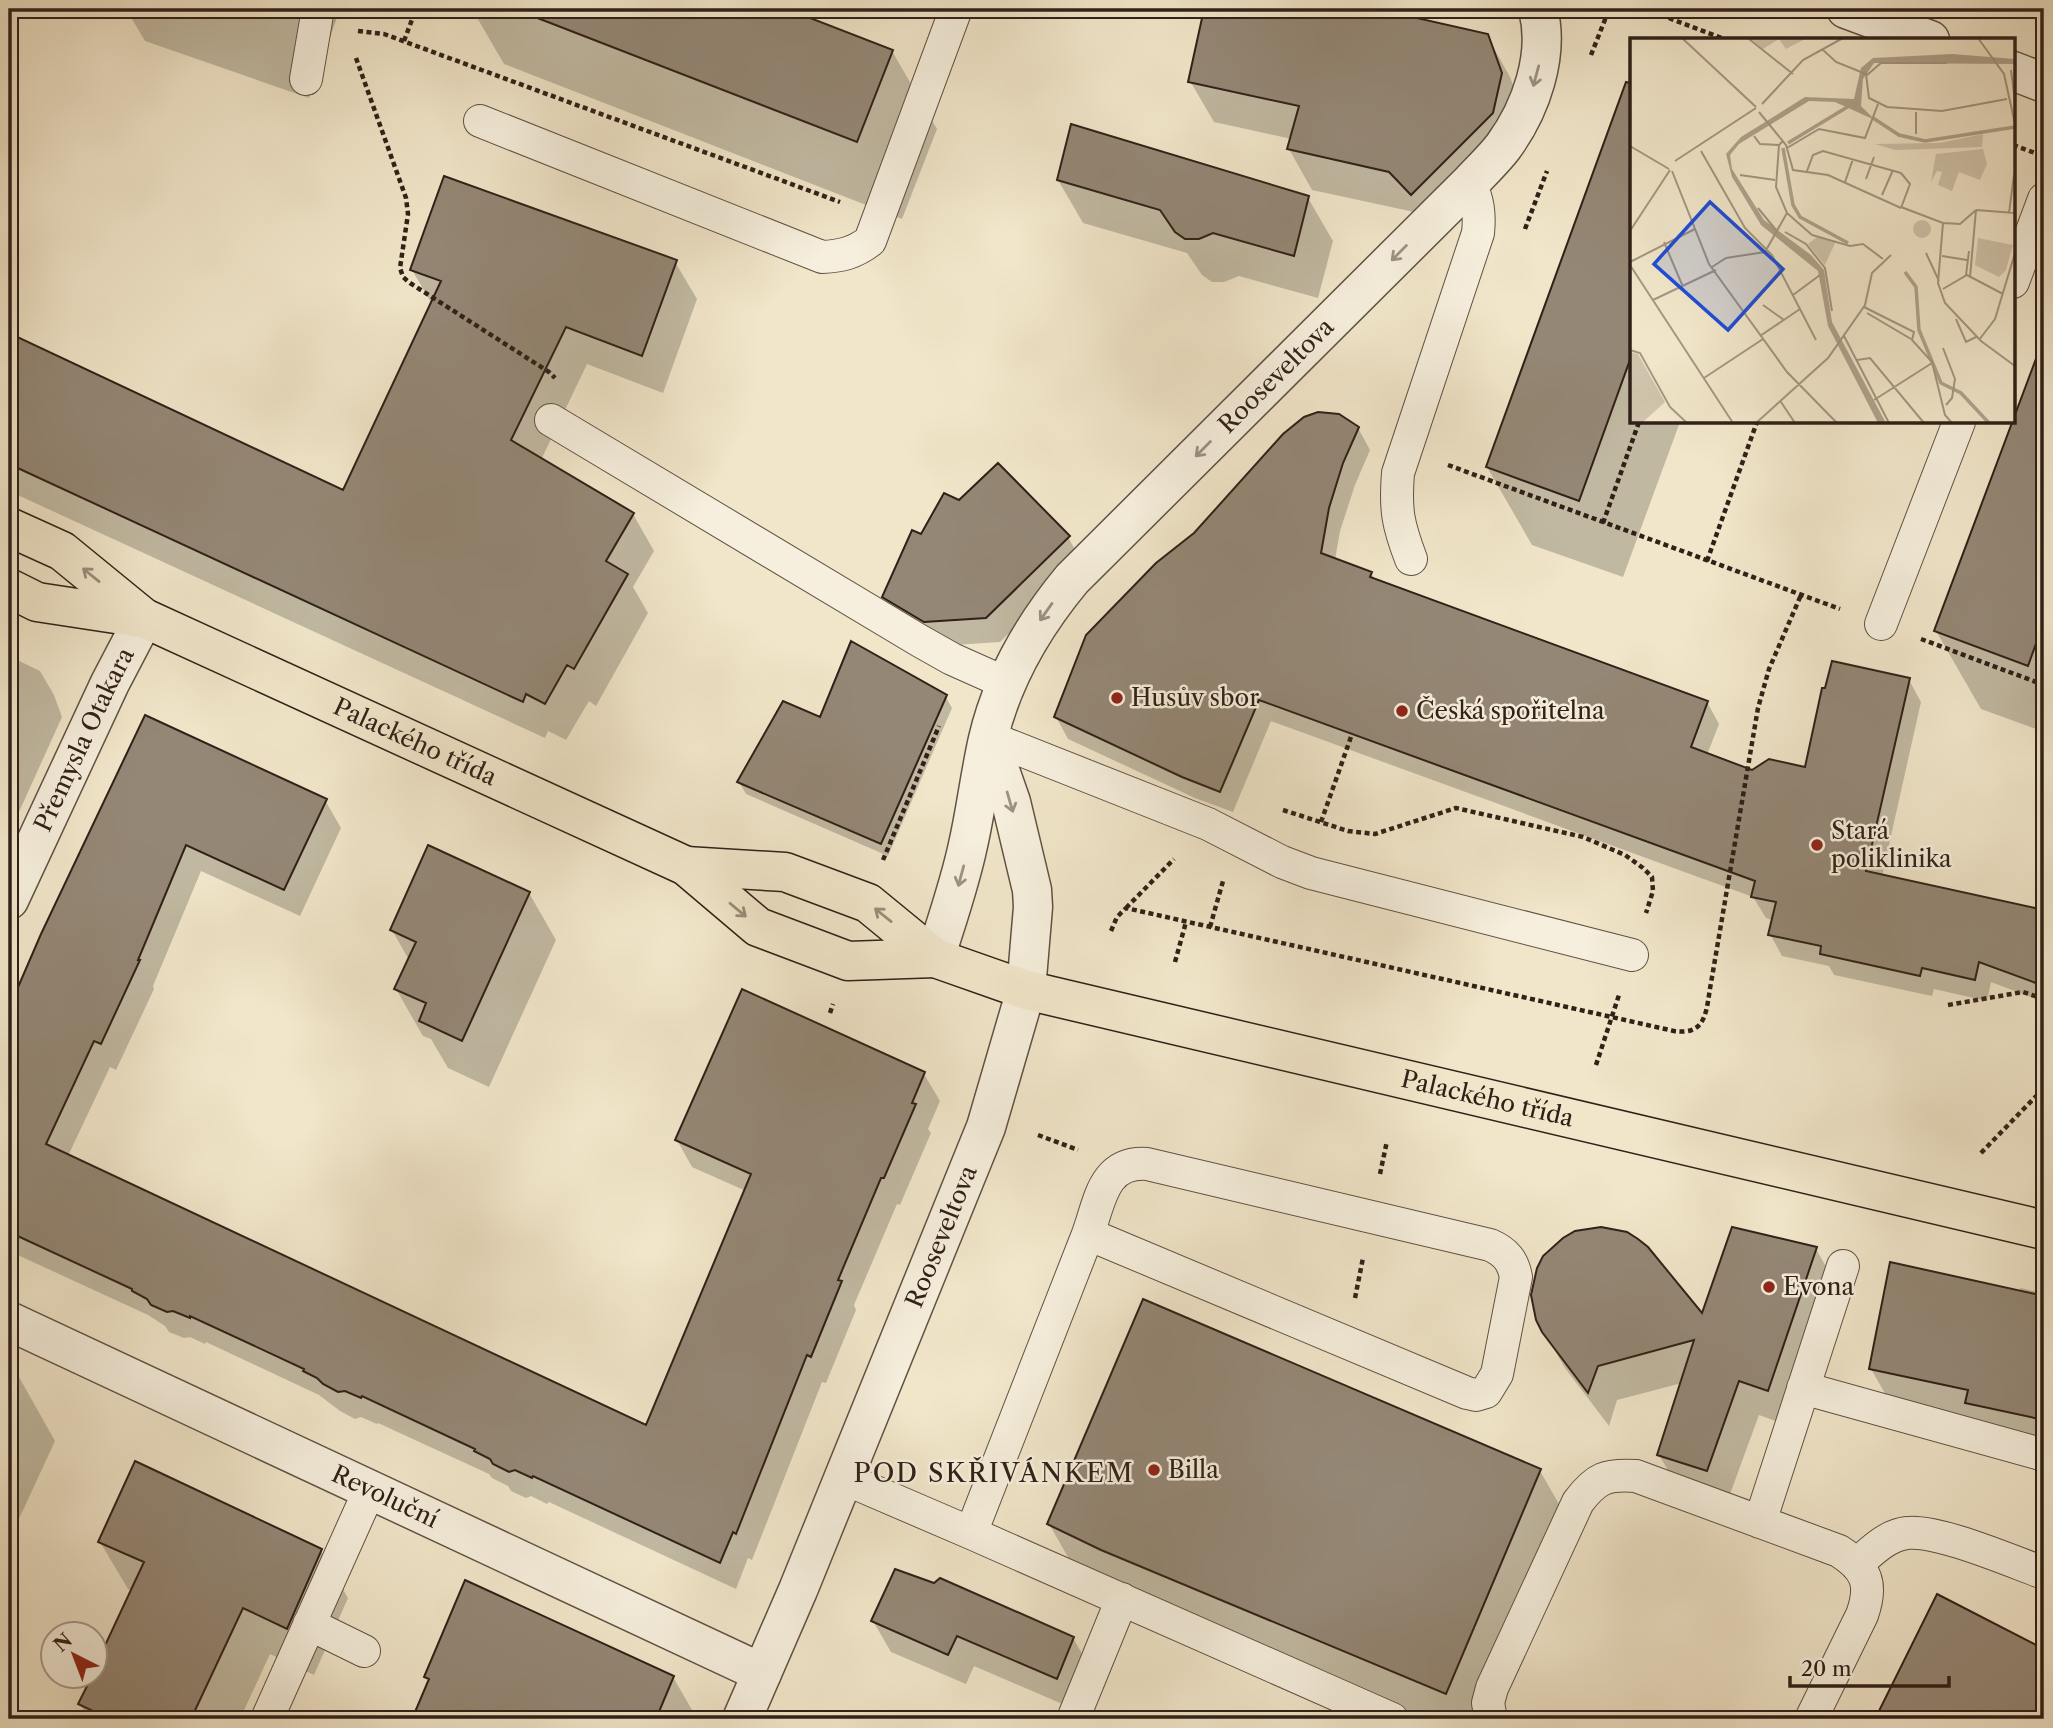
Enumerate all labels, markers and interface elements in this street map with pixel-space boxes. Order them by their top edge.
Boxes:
inset map [1630,38,2014,424]
one-way arrow [1528,65,1541,87]
one-way arrow [1391,245,1408,262]
street label: Rooseveltova [1212,312,1340,439]
one-way arrow [1195,440,1212,457]
one-way arrow [83,567,101,583]
one-way arrow [1039,602,1053,621]
street label: Přemysla Otakara [28,642,140,836]
place label: Husův sbor [1131,683,1259,712]
marker: Husův sbor [1109,690,1125,706]
street label: Palackého třída [329,692,502,792]
place label: Česká spořitelna [1416,695,1605,725]
marker: Česká spořitelna [1394,703,1410,719]
one-way arrow [1004,790,1017,812]
place label: Stará poliklinika [1831,816,1952,873]
marker: Stará poliklinika [1809,837,1825,853]
one-way arrow [954,864,967,887]
one-way arrow [729,902,747,918]
one-way arrow [874,907,892,922]
street label: Palackého třída [1398,1064,1577,1133]
street label: Rooseveltova [899,1161,983,1312]
place label: Evona [1783,1272,1855,1301]
marker: Evona [1761,1279,1777,1295]
place label: Billa [1168,1455,1219,1484]
district label: POD SKŘIVÁNKEM [853,1456,1135,1489]
street label: Revoluční [327,1459,443,1534]
marker: Billa [1146,1462,1162,1478]
north arrow [38,1620,108,1690]
text: N [49,1629,77,1657]
scale bar [1790,1644,1950,1688]
text: 20 m [1801,1656,1852,1681]

